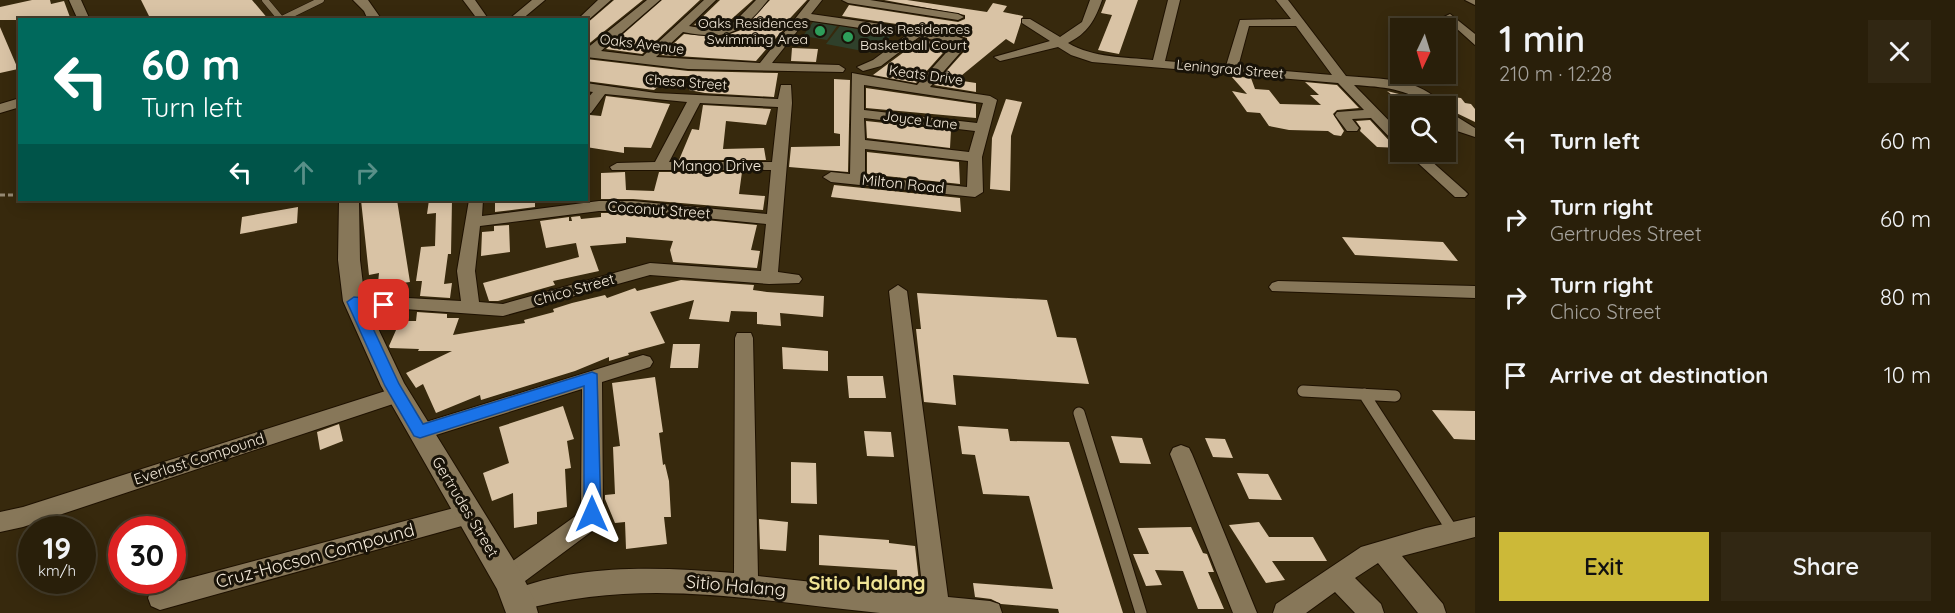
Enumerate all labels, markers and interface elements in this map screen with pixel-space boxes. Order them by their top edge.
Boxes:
place label: Oaks Residences Swimming Area [698,14,808,48]
text: 1 min [1499,16,1585,61]
north arrow [1390,18,1456,84]
map controls [1390,18,1456,162]
place label: Oaks Residences Basketball Court [860,20,970,54]
button: close [1868,20,1931,83]
marker: Oaks Residences Swimming Area [813,24,827,38]
street label: Oaks Avenue [599,30,685,58]
marker: Oaks Residences Basketball Court [841,30,855,44]
text: 60 m [141,38,241,91]
icon: left [42,42,120,120]
street label: Leningrad Street [1176,55,1285,83]
street label: Keats Drive [888,61,964,89]
text: 210 m · 12:28 [1499,61,1612,86]
street label: Chesa Street [644,70,728,94]
text: Turn left [141,90,243,124]
button: search [1390,96,1456,162]
street label: Joyce Lane [882,106,959,134]
icon: left [1499,125,1532,158]
text: Turn left [1550,127,1640,155]
text: 60 m [1880,127,1931,155]
icon: left [224,156,257,189]
icon: ahead [287,156,320,189]
icon: right [350,156,383,189]
street label: Mango Drive [673,156,761,175]
street label: Milton Road [861,170,945,197]
text: Turn right [1550,193,1654,221]
street label: Coconut Street [607,196,711,223]
icon: right [1499,203,1532,236]
text: 60 m [1880,205,1931,233]
text: Gertrudes Street [1550,221,1702,246]
street label: Chico Street [531,269,617,310]
text: Turn right [1550,271,1654,299]
pin [358,279,409,330]
icon: right [1499,281,1532,314]
text: 80 m [1880,283,1931,311]
icon: arrive [367,288,400,321]
text: Chico Street [1550,299,1661,324]
icon: arrive [1499,359,1532,392]
text: Arrive at destination [1550,361,1768,389]
text: 10 m [1884,361,1931,389]
street label: Everlast Compound [131,428,267,489]
street label: Gertrudes Street [428,453,503,560]
position arrow [560,482,624,546]
speed limit sign: 30 [108,516,186,594]
street label: Cruz-Hocson Compound [213,518,417,593]
text: 19 [43,529,71,567]
button: Exit [1499,532,1709,601]
button: Share [1721,532,1931,601]
text: km/h [38,561,76,580]
street label: Sitio Halang [685,570,787,601]
district label: Sitio Halang [808,570,926,595]

